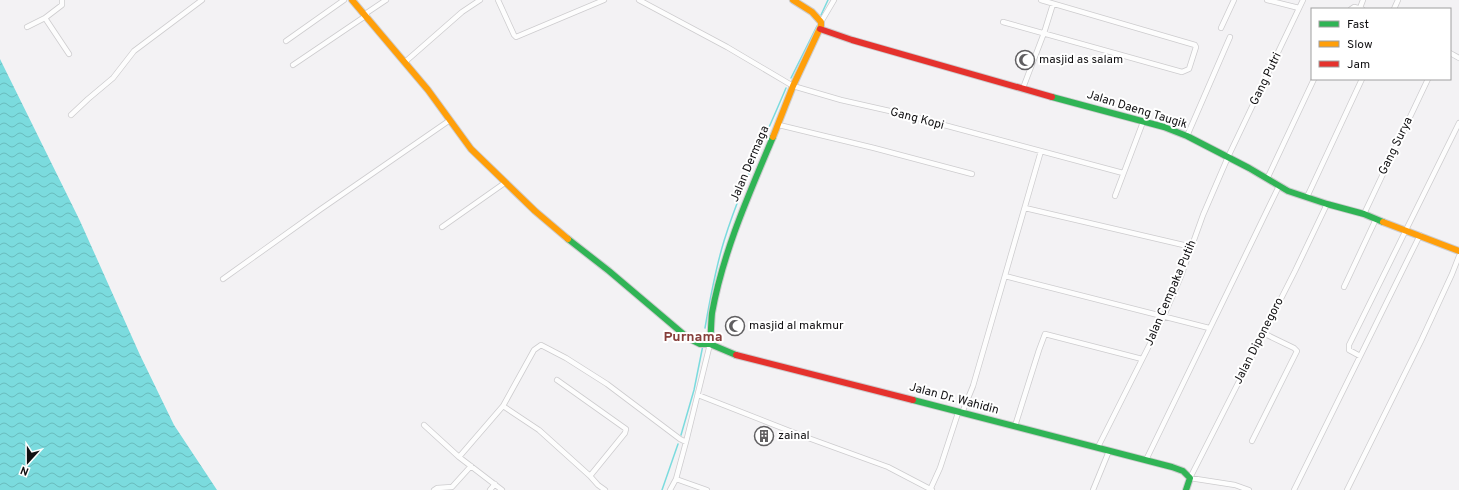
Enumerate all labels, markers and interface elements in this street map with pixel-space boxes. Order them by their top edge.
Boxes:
legend [1311,8,1451,80]
text: Fast [1347,17,1369,33]
text: Slow [1347,37,1373,53]
mosque icon: masjid as salam [1014,49,1036,71]
street label: Gang Putri [1246,50,1286,108]
place label: masjid as salam [1039,52,1123,68]
text: Jam [1347,57,1370,73]
street label: Jalan Daeng Taugik [1085,87,1189,133]
street label: Gang Kopi [888,104,946,134]
street label: Gang Surya [1375,114,1417,178]
street label: Jalan Dermaga [727,124,773,204]
street label: Jalan Cempaka Putih [1141,238,1201,348]
street label: Jalan Diponegoro [1230,295,1288,387]
mosque icon: masjid al makmur [724,315,746,337]
place label: masjid al makmur [749,318,844,334]
district label: Purnama [663,329,723,346]
street label: Jalan Dr. Wahidin [907,379,1001,419]
building icon: zainal [753,425,775,447]
place label: zainal [778,428,810,444]
north arrow [8,442,48,482]
text: N [19,462,31,478]

